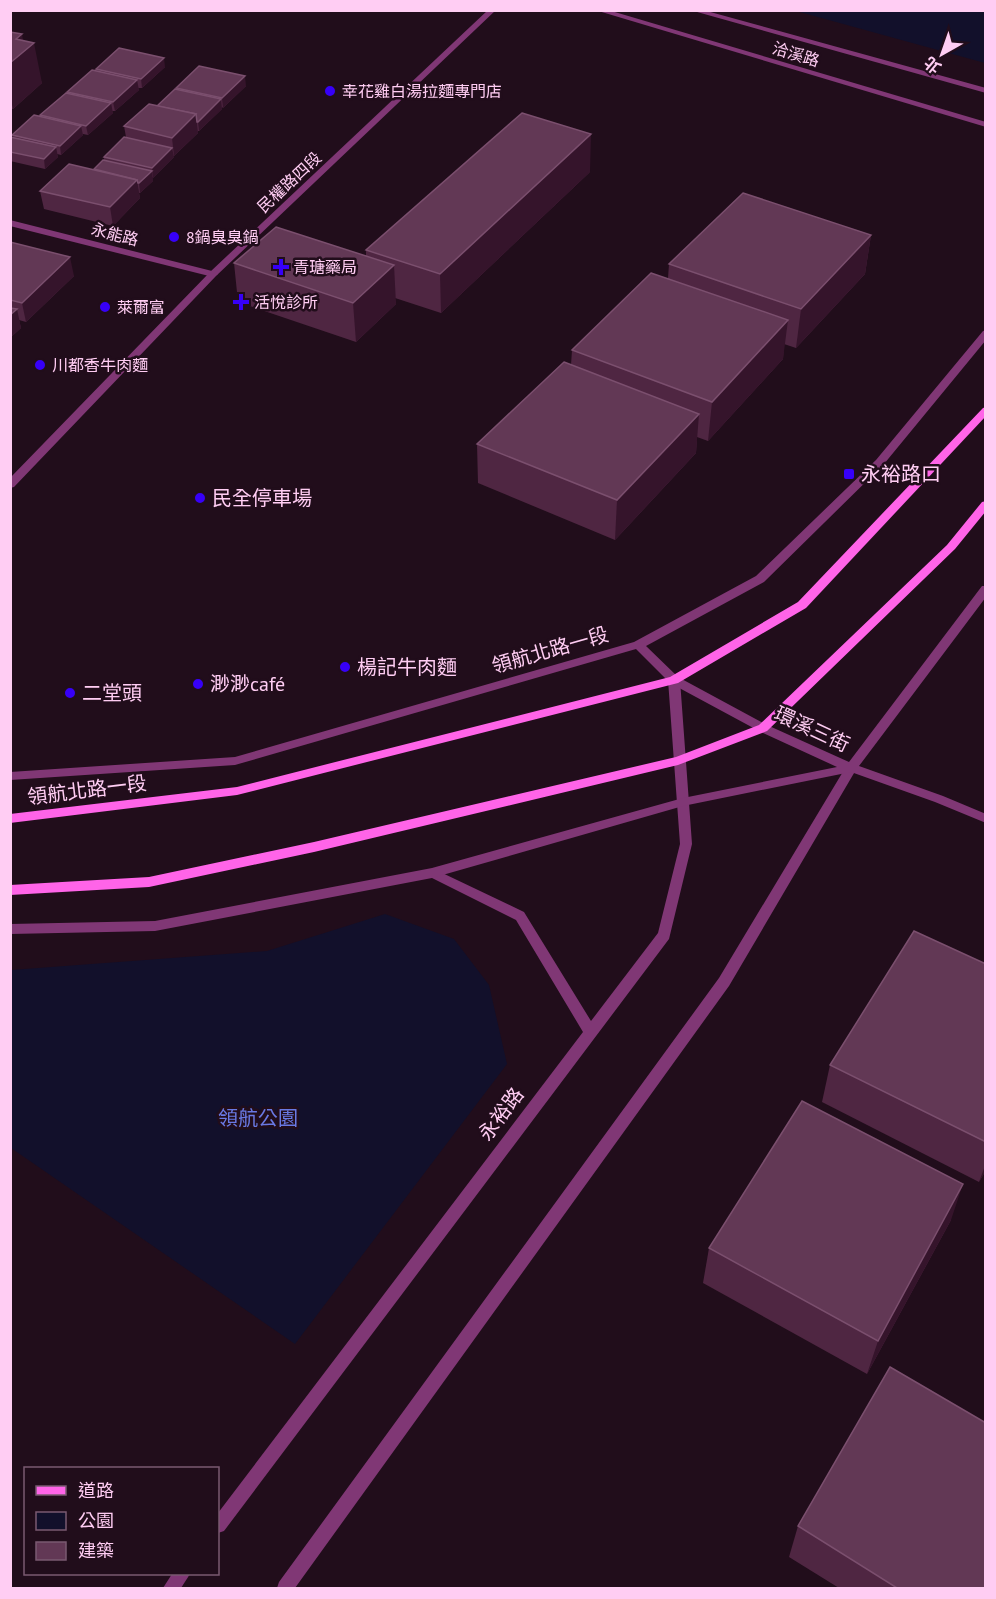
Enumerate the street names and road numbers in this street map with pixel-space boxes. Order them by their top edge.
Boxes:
street label: 洽溪路 [770,37,822,71]
street label: 民權路四段 [253,147,325,217]
street label: 永能路 [89,218,141,250]
street label: 領航北路一段 [489,621,611,679]
street label: 環溪三街 [770,700,854,758]
street label: 領航北路一段 [26,770,148,810]
street label: 永裕路 [473,1082,529,1146]

